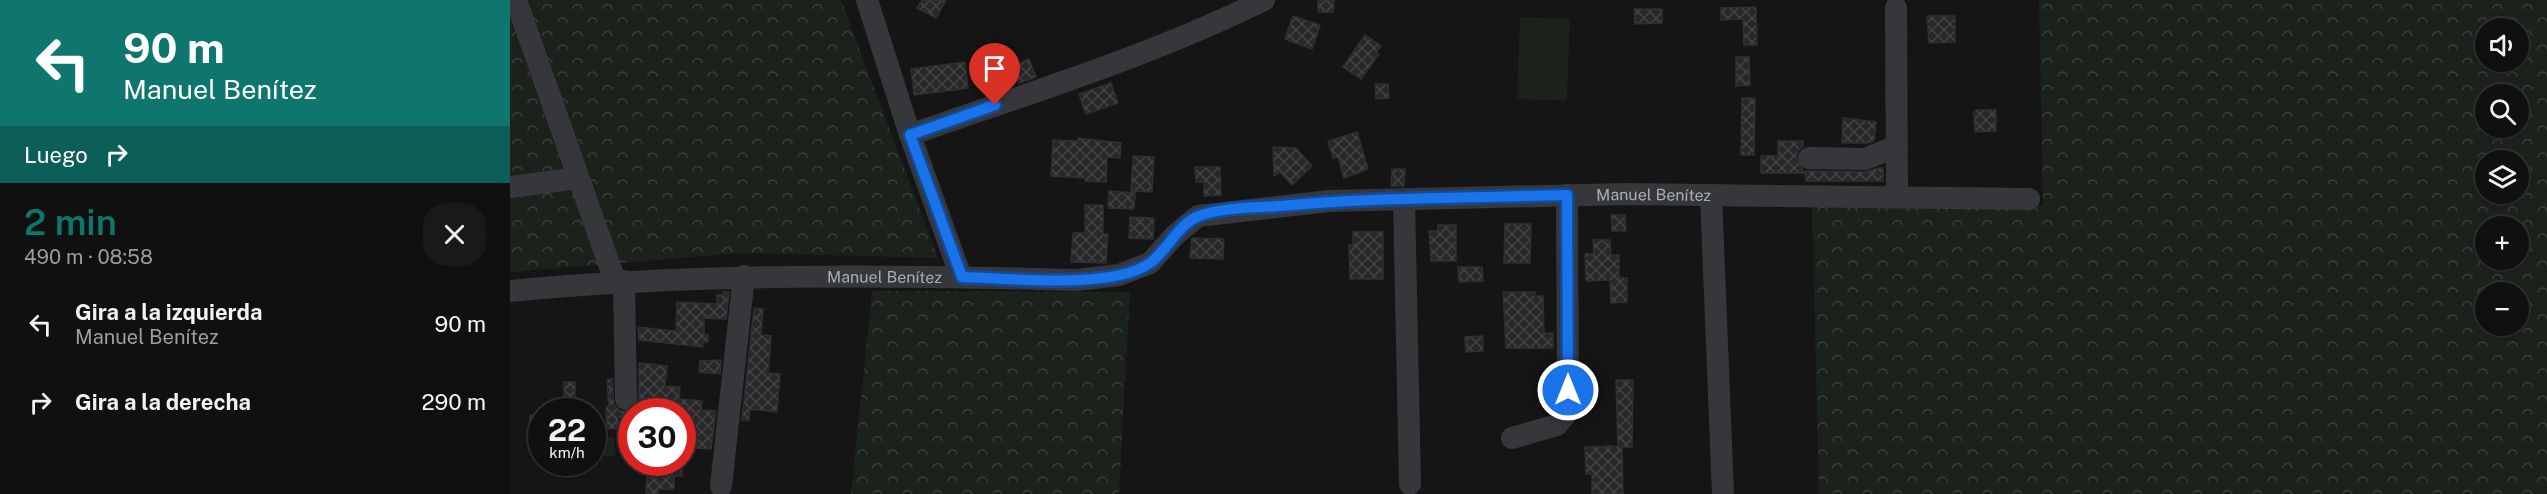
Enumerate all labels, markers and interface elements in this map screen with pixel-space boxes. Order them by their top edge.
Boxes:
map controls [2475,18,2529,336]
button: sound [2475,18,2529,72]
text: 90 m [123,23,225,72]
icon: left [24,24,102,102]
pin [969,43,1020,105]
icon: arrive [978,52,1011,85]
text: Manuel Benítez [123,73,317,105]
button: search [2475,84,2529,138]
icon: right [100,138,133,171]
text: Luego [24,142,88,168]
button: layers [2475,150,2529,204]
street label: Manuel Benítez [1596,184,1712,205]
text: 2 min [24,201,117,243]
button: close [423,203,486,266]
button: + [2475,216,2529,270]
text: 490 m · 08:58 [24,245,153,269]
street label: Manuel Benítez [827,267,942,287]
button: − [2475,282,2529,336]
text: Gira a la izquierda [75,299,262,325]
icon: left [24,308,57,341]
text: 90 m [435,311,486,337]
text: Manuel Benítez [75,325,219,349]
position arrow [1536,358,1600,422]
icon: right [24,386,57,419]
text: Gira a la derecha [75,389,251,415]
text: 290 m [421,389,486,415]
speed limit sign: 30 [618,398,696,476]
text: 22 [548,412,586,448]
text: km/h [549,444,585,461]

